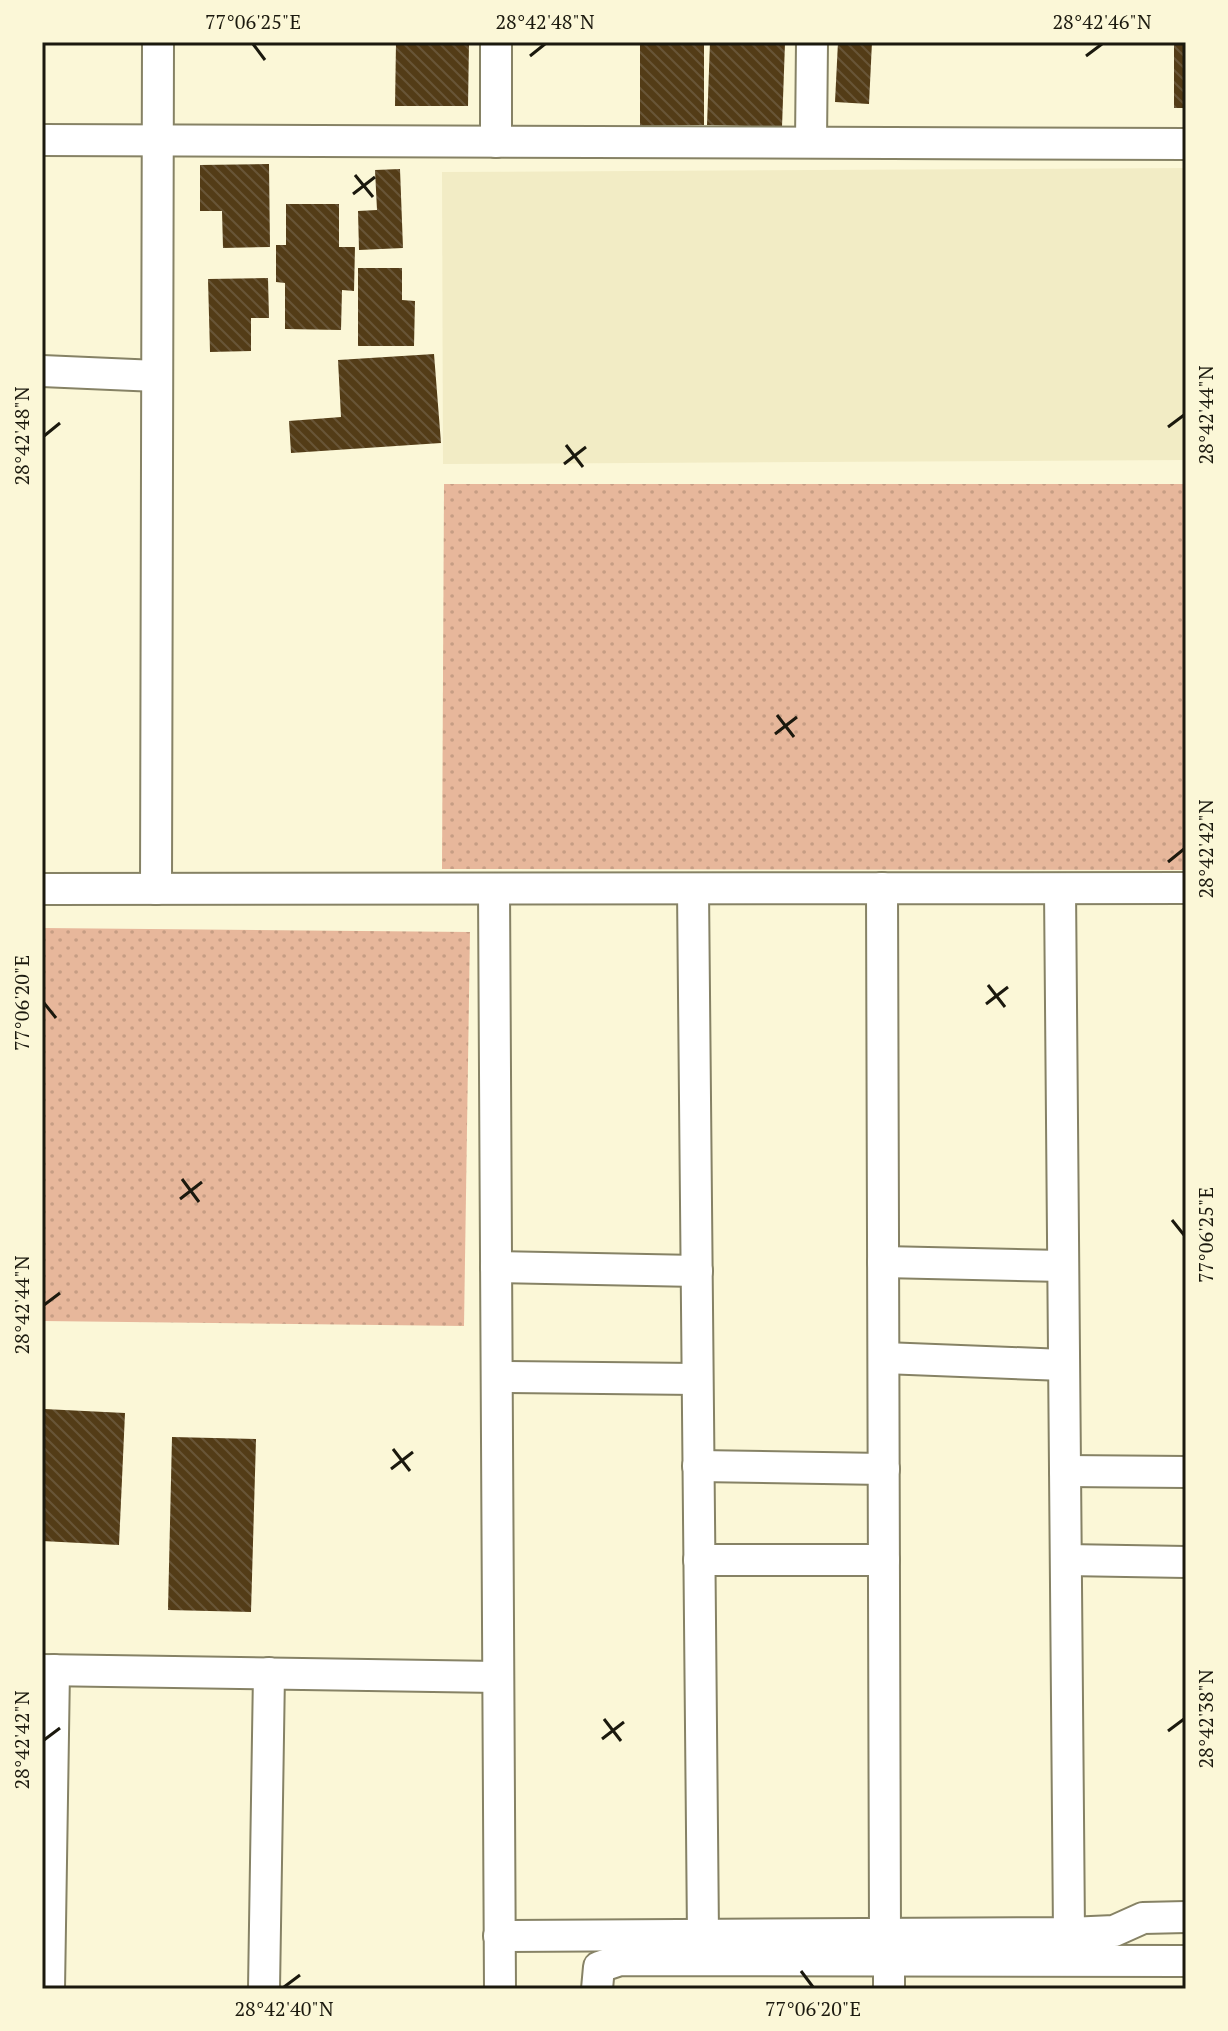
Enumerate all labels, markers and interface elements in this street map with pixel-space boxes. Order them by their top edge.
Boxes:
text: 77°06'25"E [205,8,301,35]
text: 28°42'48"N [495,8,595,35]
text: 28°42'46"N [1052,8,1152,35]
text: 28°42'44"N [1192,365,1219,465]
text: 28°42'48"N [8,386,35,486]
text: 28°42'42"N [1192,799,1219,899]
text: 77°06'20"E [8,955,35,1051]
text: 77°06'25"E [1192,1187,1219,1283]
text: 28°42'44"N [8,1255,35,1355]
text: 28°42'38"N [1192,1669,1219,1769]
text: 28°42'42"N [8,1690,35,1790]
text: 28°42'40"N [234,1995,334,2022]
text: 77°06'20"E [765,1995,861,2022]

